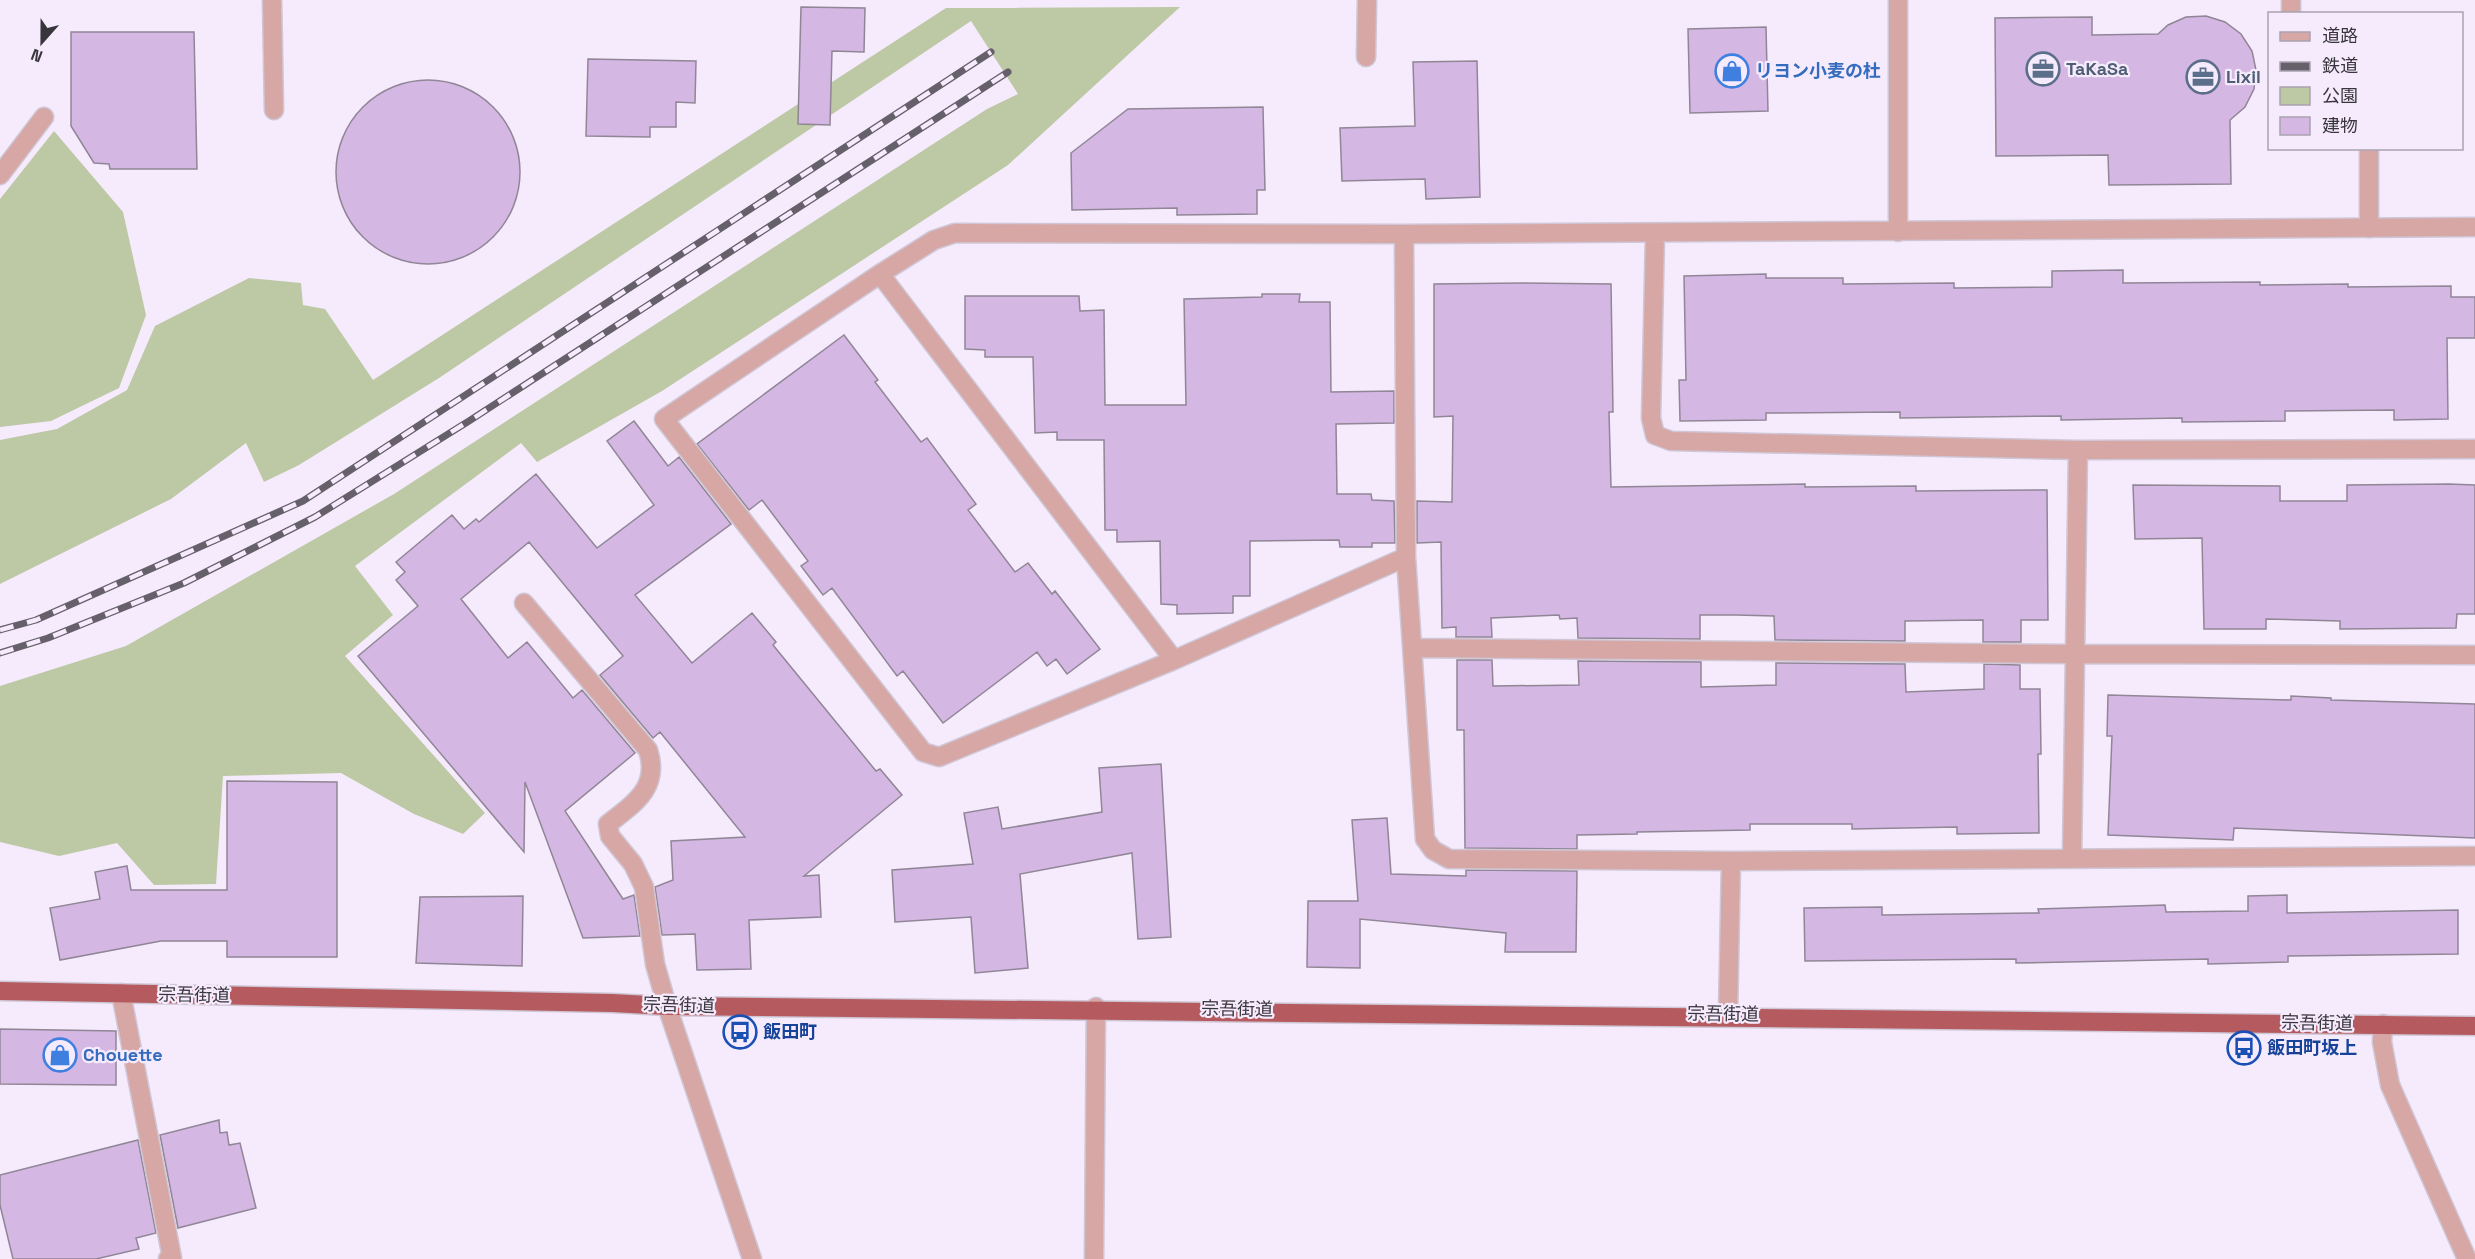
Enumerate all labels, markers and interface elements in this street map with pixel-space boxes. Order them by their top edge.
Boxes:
north arrow [12,12,72,72]
legend [2268,12,2463,150]
text: 道路 [2322,24,2358,47]
text: N [28,44,46,67]
office icon: TaKaSa [2025,51,2061,87]
shop icon: リヨン小麦の杜 [1714,53,1750,89]
text: 鉄道 [2322,54,2358,77]
place label: TaKaSa [2066,57,2129,80]
place label: リヨン小麦の杜 [1755,59,1881,82]
office icon: Lixil [2185,59,2221,95]
place label: Lixil [2226,65,2261,88]
text: 公園 [2322,84,2358,107]
text: 建物 [2322,114,2358,137]
street label: 宗吾街道 [158,982,230,1007]
street label: 宗吾街道 [643,992,715,1017]
street label: 宗吾街道 [1201,996,1273,1021]
street label: 宗吾街道 [1687,1001,1759,1026]
street label: 宗吾街道 [2281,1010,2353,1035]
bus stop icon: 飯田町 [722,1014,758,1050]
place label: 飯田町 [763,1020,817,1043]
bus stop icon: 飯田町坂上 [2226,1030,2262,1066]
place label: 飯田町坂上 [2267,1036,2357,1059]
shop icon: Chouette [42,1037,78,1073]
place label: Chouette [83,1043,163,1066]

